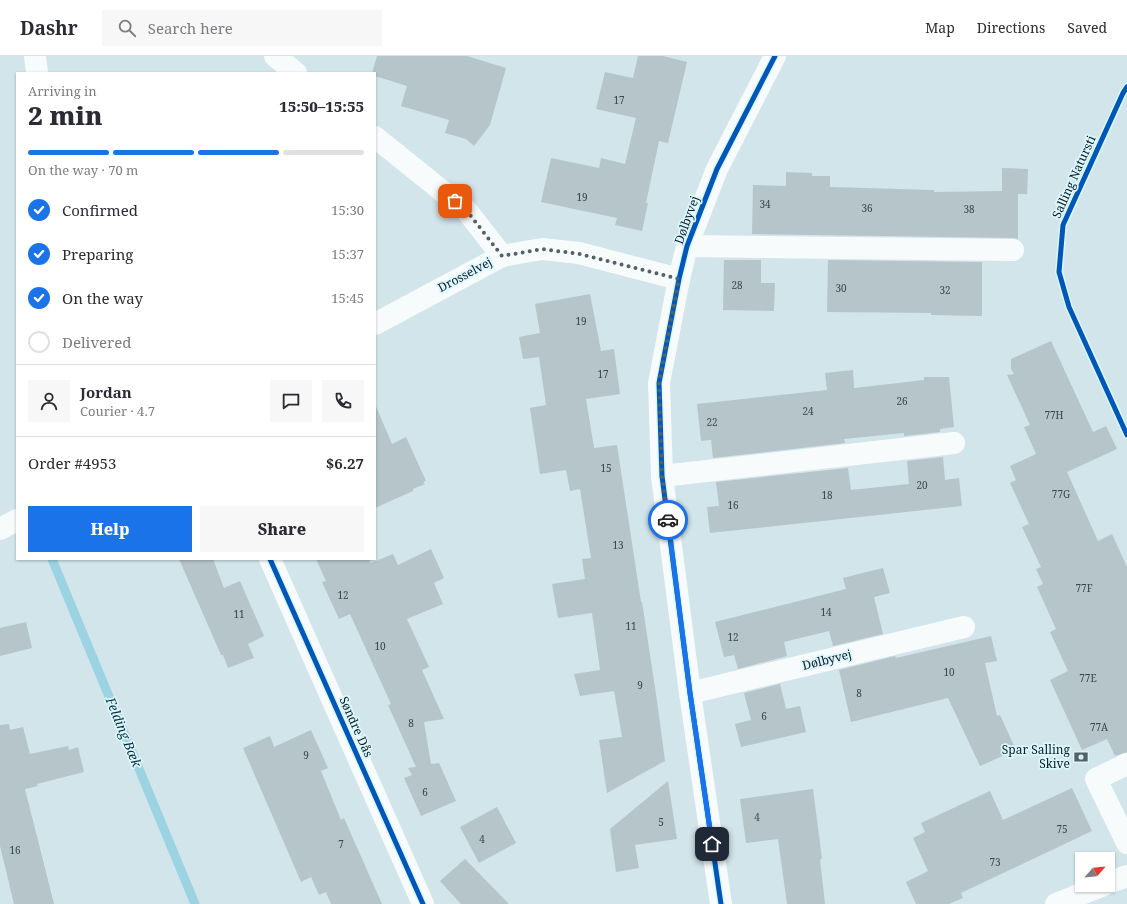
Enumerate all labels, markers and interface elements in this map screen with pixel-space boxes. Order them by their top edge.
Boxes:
search box [102,10,382,46]
text: Dashr [20,15,78,41]
icon: search [116,17,138,39]
text: Search here [148,18,233,38]
text: Map [925,18,955,37]
text: Directions [977,18,1045,37]
text: Saved [1067,18,1107,37]
text: Arriving in [28,82,97,100]
house number: 17 [613,93,625,107]
text: 15:50–15:55 [279,96,364,116]
text: 2 min [28,97,103,133]
street label: Salling Natursti [1048,133,1099,221]
text: On the way · 70 m [28,161,138,179]
pin [438,184,472,218]
icon: bag [444,190,466,212]
house number: 19 [576,190,588,204]
street label: Dølbyvej [670,193,703,246]
house number: 34 [759,197,771,211]
icon: check [28,199,50,221]
text: Confirmed [62,200,138,220]
text: 15:30 [331,201,364,219]
house number: 36 [861,201,873,215]
house number: 38 [963,202,975,216]
icon: check [28,243,50,265]
text: Preparing [62,244,133,264]
text: 15:37 [331,245,364,263]
street label: Drosselvej [435,253,495,296]
house number: 28 [731,278,743,292]
house number: 30 [835,281,847,295]
house number: 32 [939,283,951,297]
icon: check [28,287,50,309]
text: On the way [62,288,143,308]
text: 15:45 [331,289,364,307]
house number: 19 [575,314,587,328]
text: Delivered [62,332,131,352]
house number: 17 [597,367,609,381]
button: person [28,380,70,422]
button: chat [270,380,312,422]
button: phone [322,380,364,422]
text: Jordan [80,382,132,402]
house number: 26 [896,394,908,408]
text: Courier · 4.7 [80,402,155,420]
house number: 24 [802,404,814,418]
house number: 77H [1044,408,1064,422]
house number: 22 [706,415,718,429]
text: Order #4953 [28,453,116,473]
text: $6.27 [326,453,364,473]
house number: 15 [600,461,612,475]
house number: 20 [916,478,928,492]
house number: 77G [1052,487,1070,501]
house number: 18 [821,488,833,502]
house number: 16 [727,498,739,512]
courier [648,500,688,540]
button: Help [28,506,192,552]
button: Share [200,506,364,552]
icon: car [657,509,679,531]
house number: 13 [612,538,624,552]
house number: 77F [1075,581,1093,595]
house number: 12 [337,588,349,602]
house number: 14 [820,605,832,619]
house number: 11 [233,607,245,621]
house number: 11 [625,619,637,633]
house number: 12 [727,630,739,644]
house number: 10 [374,639,386,653]
street label: Dølbyvej [800,645,853,674]
house number: 10 [943,665,955,679]
house number: 77E [1079,671,1097,685]
house number: 9 [637,678,643,692]
house number: 8 [856,686,862,700]
water label: Felding Bæk [101,693,146,770]
street label: Søndre Dås [336,694,377,760]
house number: 6 [761,709,767,723]
house number: 8 [408,716,414,730]
house number: 77A [1090,720,1109,734]
place label: Spar Salling Skive [1002,741,1071,772]
house number: 9 [303,748,309,762]
bank icon: Spar Salling Skive [1073,749,1089,765]
house number: 6 [422,785,428,799]
house number: 4 [754,810,760,824]
house number: 5 [658,815,664,829]
house number: 75 [1056,822,1068,836]
pin [695,827,729,861]
house number: 4 [479,832,485,846]
icon: home [701,833,723,855]
house number: 7 [338,837,344,851]
house number: 16 [9,843,21,857]
north arrow [1075,852,1115,892]
map controls [1075,852,1115,892]
house number: 73 [989,855,1001,869]

